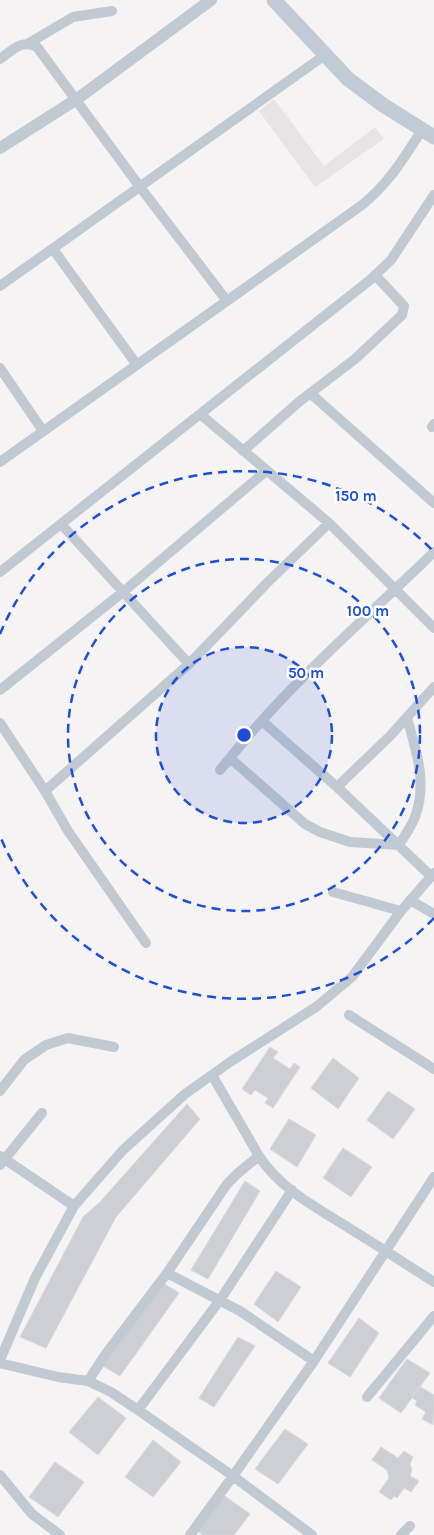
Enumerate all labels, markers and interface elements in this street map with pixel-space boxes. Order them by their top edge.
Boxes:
text: 150 m [335,487,377,505]
text: 100 m [347,602,389,620]
text: 50 m [288,664,324,682]
centre of rings [235,726,253,744]

